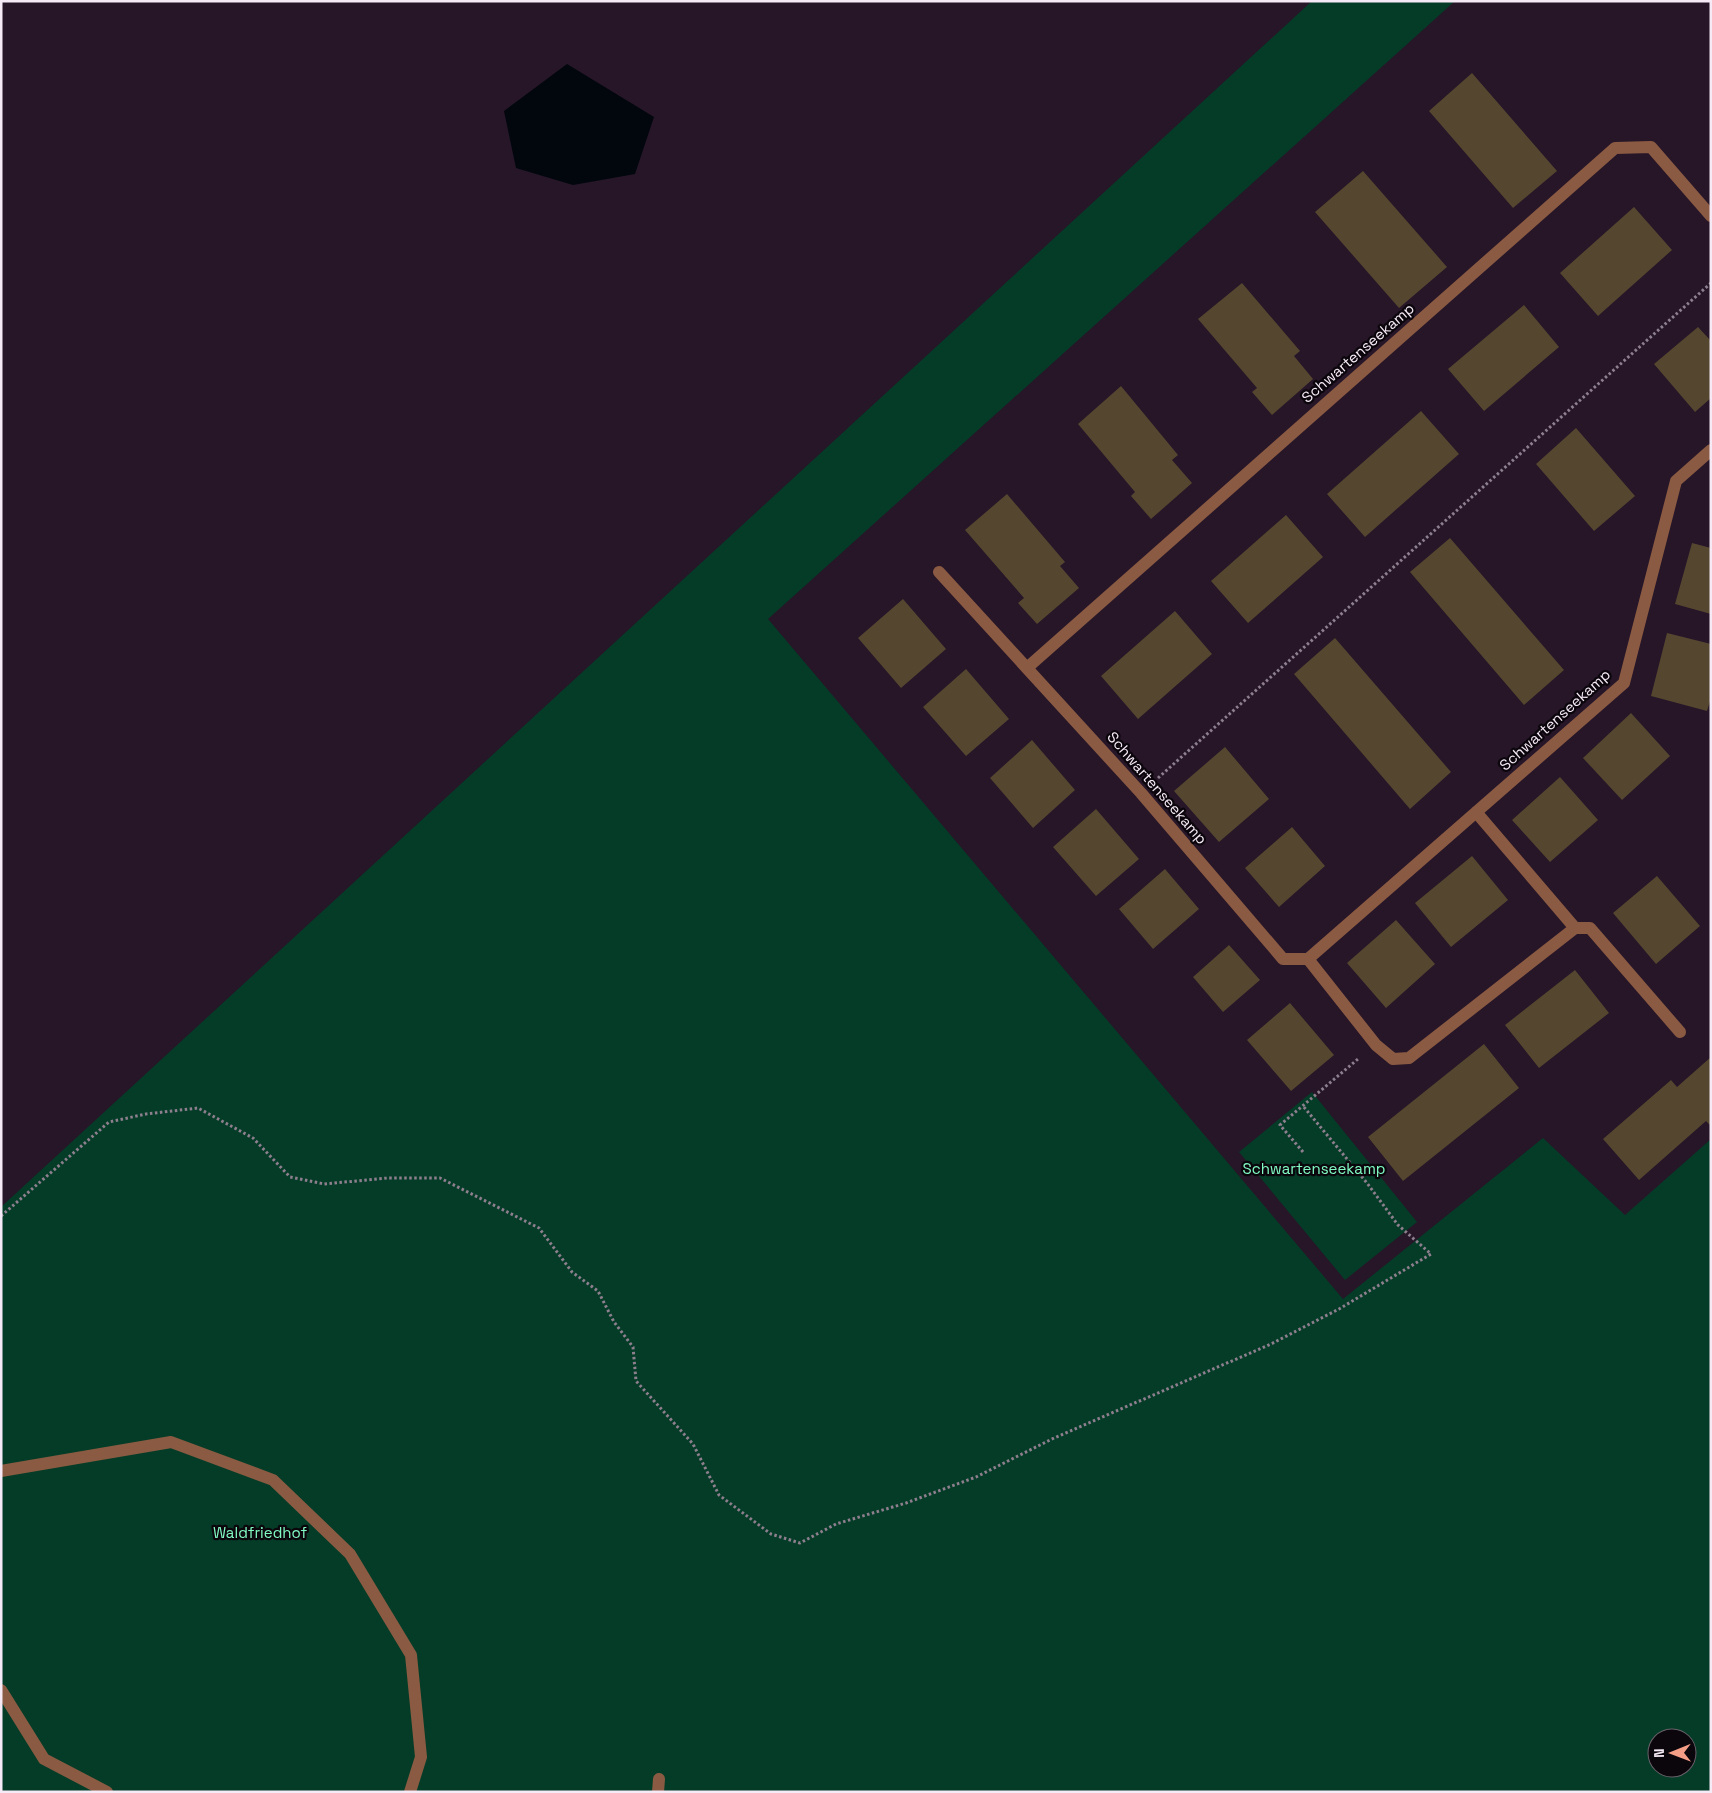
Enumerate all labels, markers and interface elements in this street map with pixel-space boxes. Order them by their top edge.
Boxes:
street label: Schwartenseekamp [1298,299,1418,407]
street label: Schwartenseekamp [1495,665,1614,775]
street label: Schwartenseekamp [1103,728,1211,848]
park label: Schwartenseekamp [1243,1159,1385,1178]
park label: Waldfriedhof [213,1523,307,1542]
north arrow [1647,1728,1697,1778]
text: N [1650,1748,1668,1758]

